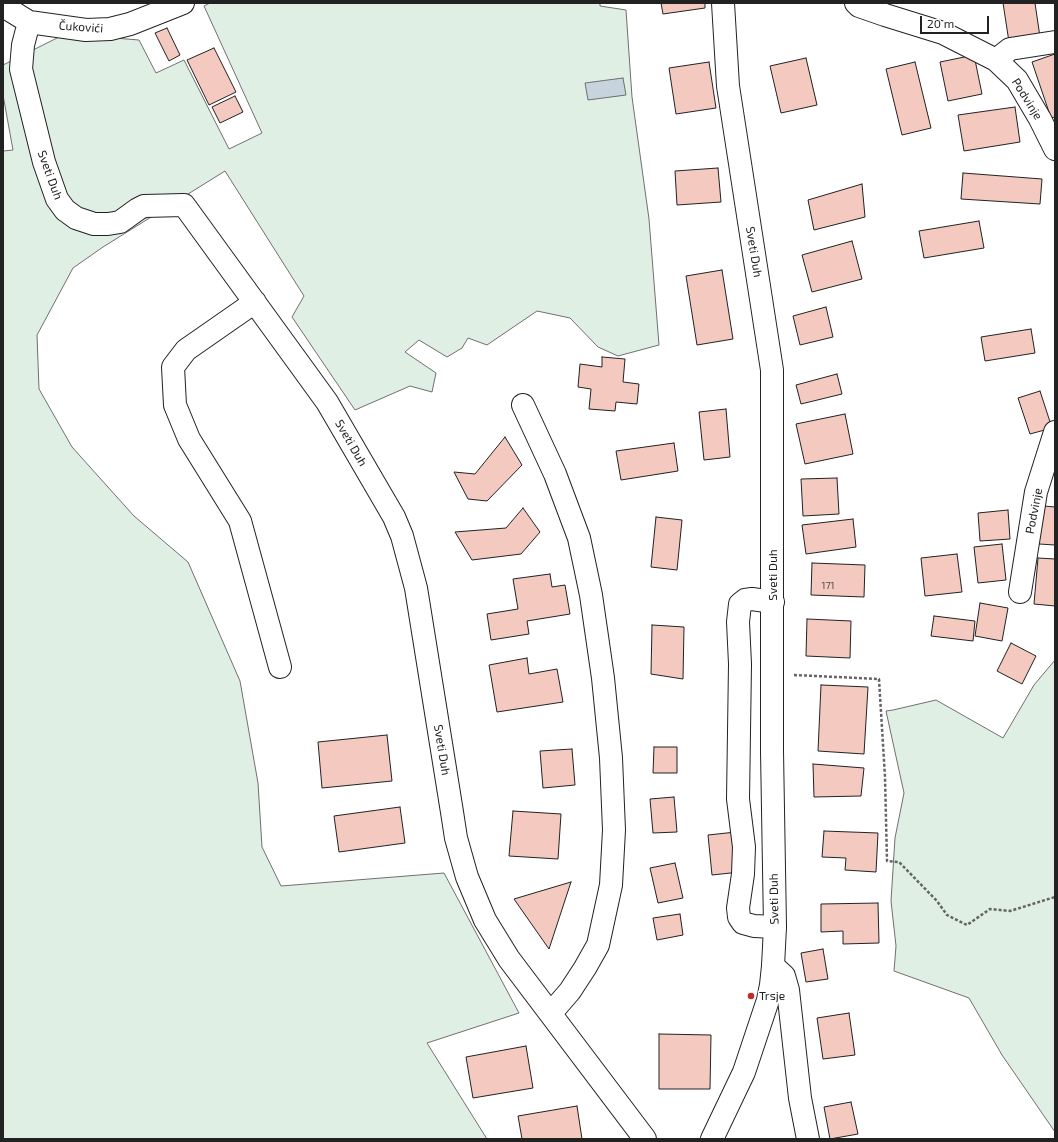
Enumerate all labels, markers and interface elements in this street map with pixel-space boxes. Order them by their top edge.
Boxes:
scale bar [922,8,991,34]
text: 20 m [927,16,954,30]
street label: Čukovići [58,18,104,36]
street label: Podvinje [1009,75,1045,123]
street label: Sveti Duh [34,148,66,202]
street label: Sveti Duh [743,225,765,279]
street label: Sveti Duh [332,417,370,469]
street label: Podvinje [1023,487,1045,535]
street label: Sveti Duh [766,549,780,601]
house number: 171 [821,580,835,592]
street label: Sveti Duh [431,723,453,777]
street label: Sveti Duh [766,873,782,925]
place label: Trsje [759,989,785,1003]
marker: Trsje [746,991,756,1001]

